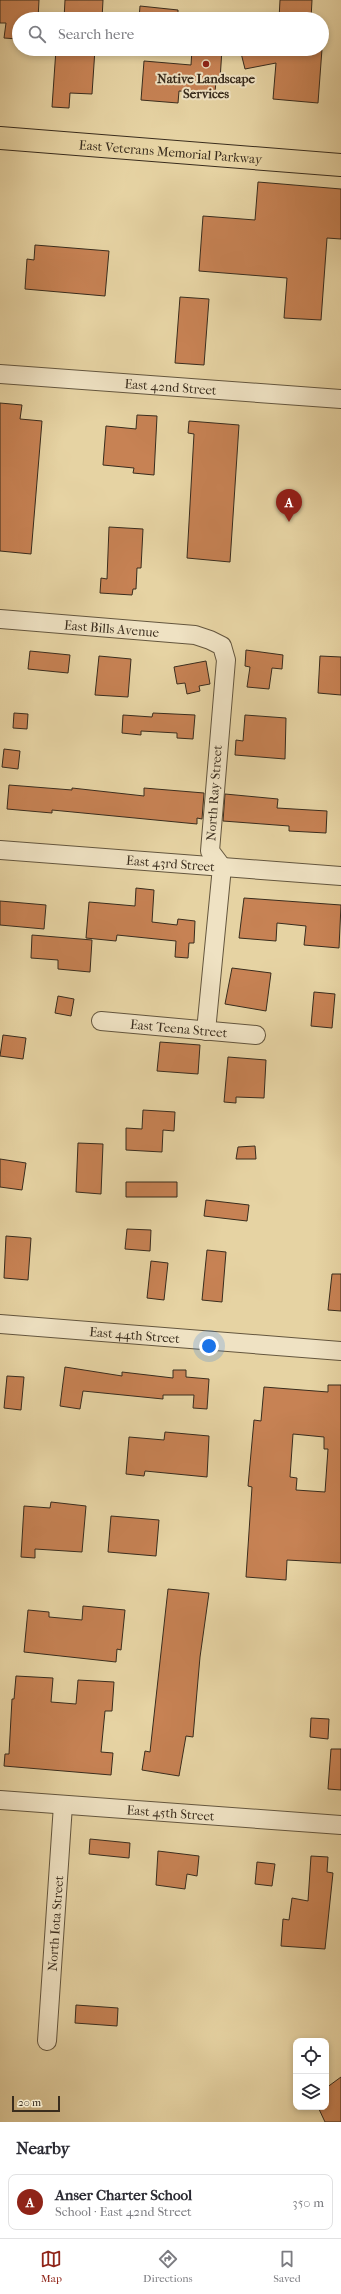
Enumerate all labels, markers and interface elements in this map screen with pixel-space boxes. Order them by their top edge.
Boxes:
search box [12,12,329,56]
icon: search [26,23,48,45]
text: Search here [58,25,134,43]
marker: Native Landscape Services [201,59,211,69]
place label: Native Landscape Services [157,71,255,101]
street label: East Veterans Memorial Parkway [78,137,264,166]
street label: East 42nd Street [124,376,217,397]
pin: A [276,489,302,522]
street label: East Bills Avenue [63,617,160,640]
street label: North Ray Street [203,744,225,841]
street label: East 43rd Street [126,852,216,874]
street label: East Teena Street [129,1016,228,1040]
street label: East 44th Street [89,1324,181,1346]
your location [199,1336,219,1356]
street label: East 45th Street [126,1802,215,1823]
street label: North Iota Street [44,1875,66,1972]
map controls [293,2038,329,2110]
button: locate [293,2038,329,2074]
button: layers [293,2074,329,2110]
scale bar [12,2094,60,2113]
text: 20 m [18,2096,41,2109]
text: Nearby [16,2138,70,2158]
text: Anser Charter School [55,2186,192,2204]
text: A [26,2195,34,2210]
text: 350 m [292,2195,324,2210]
text: School · East 42nd Street [55,2204,192,2219]
tab: Map [40,2248,62,2285]
tab: Directions [143,2248,193,2285]
tab: Saved [273,2248,301,2285]

